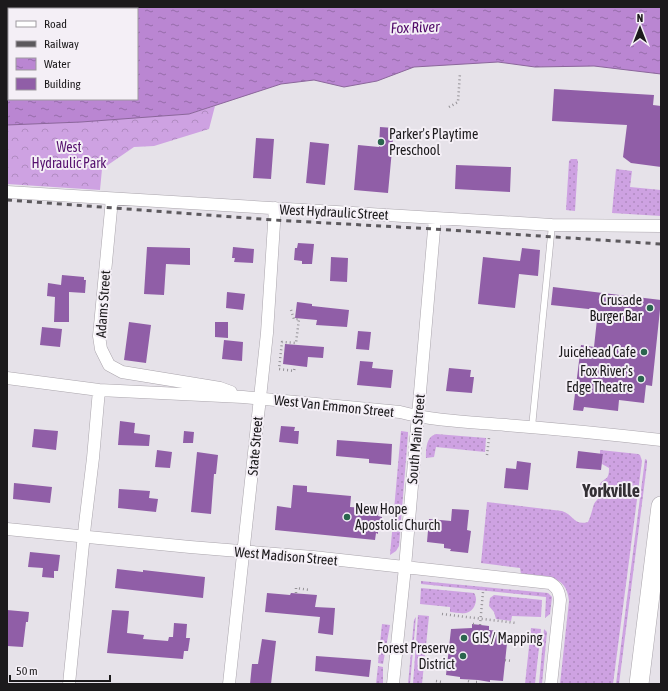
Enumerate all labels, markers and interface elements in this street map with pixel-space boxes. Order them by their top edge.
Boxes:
legend [8,8,138,100]
north arrow [620,8,660,48]
text: N [637,12,643,24]
text: Road [44,17,67,31]
water label: Fox River [390,18,440,36]
text: Railway [44,37,79,51]
text: Water [44,57,71,71]
text: Building [44,77,82,91]
place label: Parker's Playtime Preschool [389,126,478,158]
marker: Parker's Playtime Preschool [376,137,386,147]
park label: West Hydraulic Park [32,139,106,171]
street label: West Hydraulic Street [279,201,389,223]
street label: Adams Street [93,270,113,338]
place label: Crusade Burger Bar [589,292,643,324]
marker: Crusade Burger Bar [645,303,655,313]
place label: Juicehead Cafe [559,344,636,360]
marker: Juicehead Cafe [639,347,649,357]
place label: Fox River's Edge Theatre [566,363,633,395]
marker: Fox River's Edge Theatre [636,374,646,384]
street label: West Van Emmon Street [273,392,395,420]
street label: South Main Street [404,393,428,485]
street label: State Street [244,416,266,476]
district label: Yorkville [581,480,640,501]
place label: New Hope Apostolic Church [355,501,440,533]
marker: New Hope Apostolic Church [342,512,352,522]
street label: West Madison Street [234,544,338,568]
place label: GIS / Mapping [472,630,543,646]
marker: GIS / Mapping [459,633,469,643]
place label: Forest Preserve District [377,640,455,672]
marker: Forest Preserve District [458,651,468,661]
scale bar [10,657,110,683]
text: 50 m [16,664,38,678]

